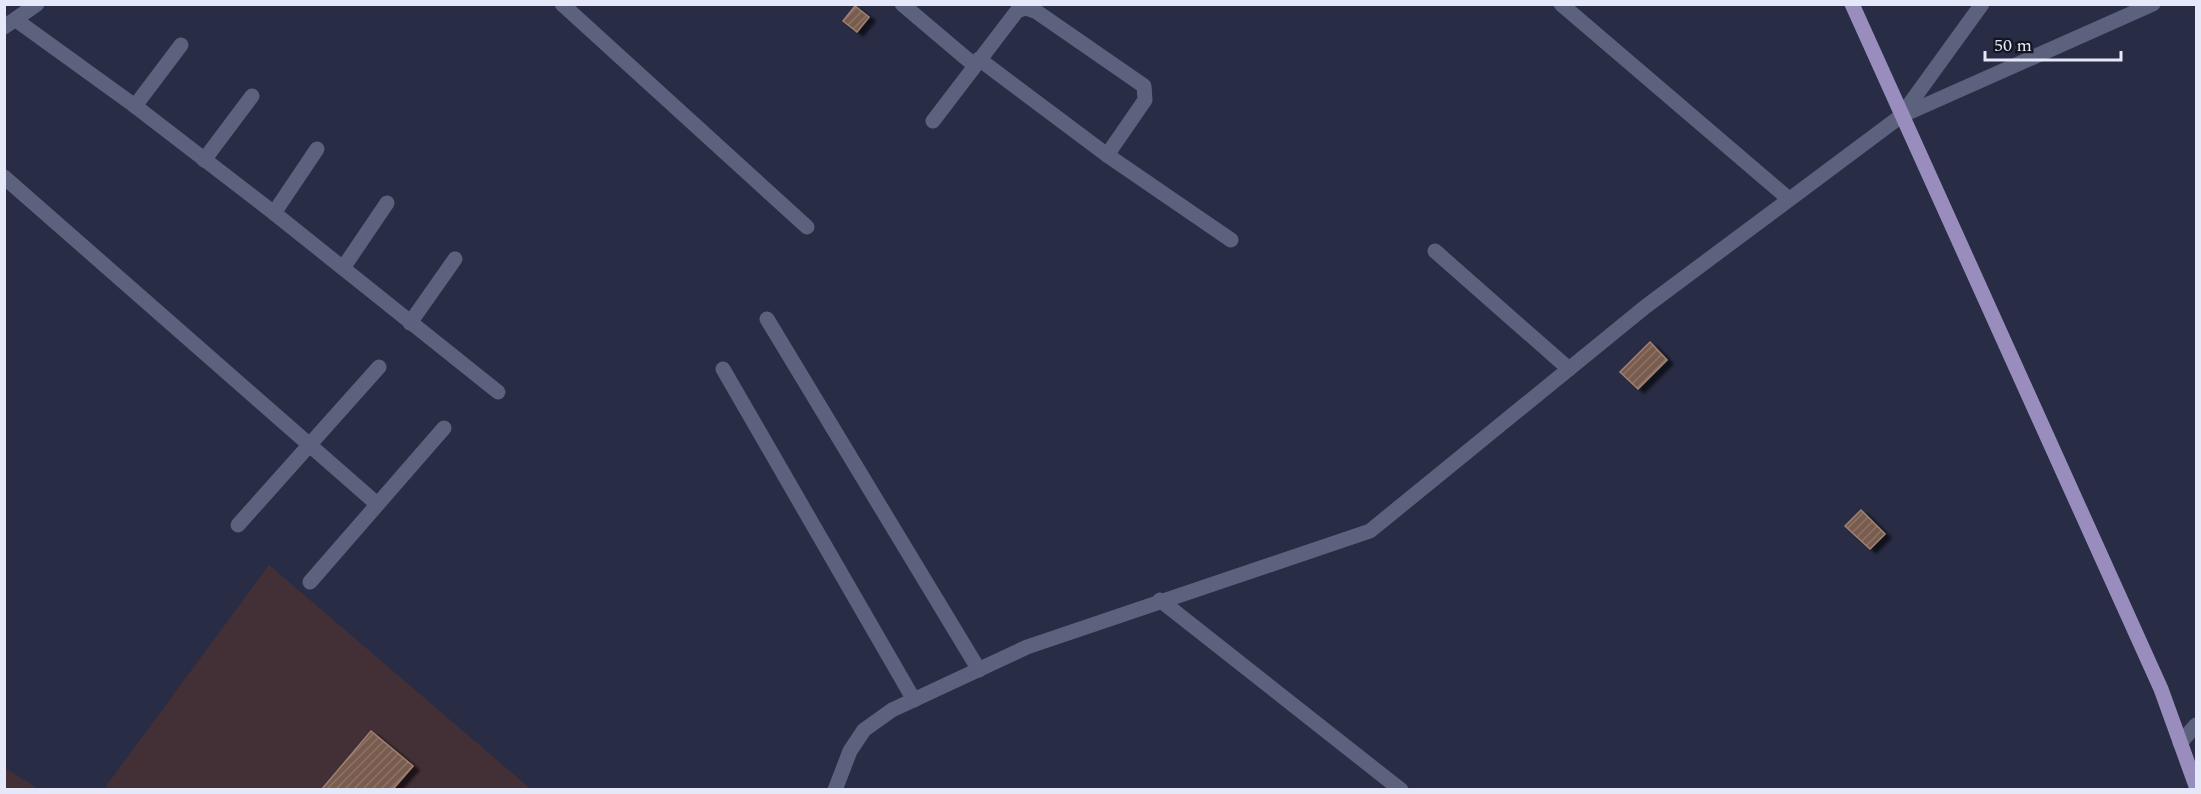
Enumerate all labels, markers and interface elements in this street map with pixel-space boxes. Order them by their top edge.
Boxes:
scale bar [1985,24,2122,62]
text: 50 m [1994,32,2032,59]

